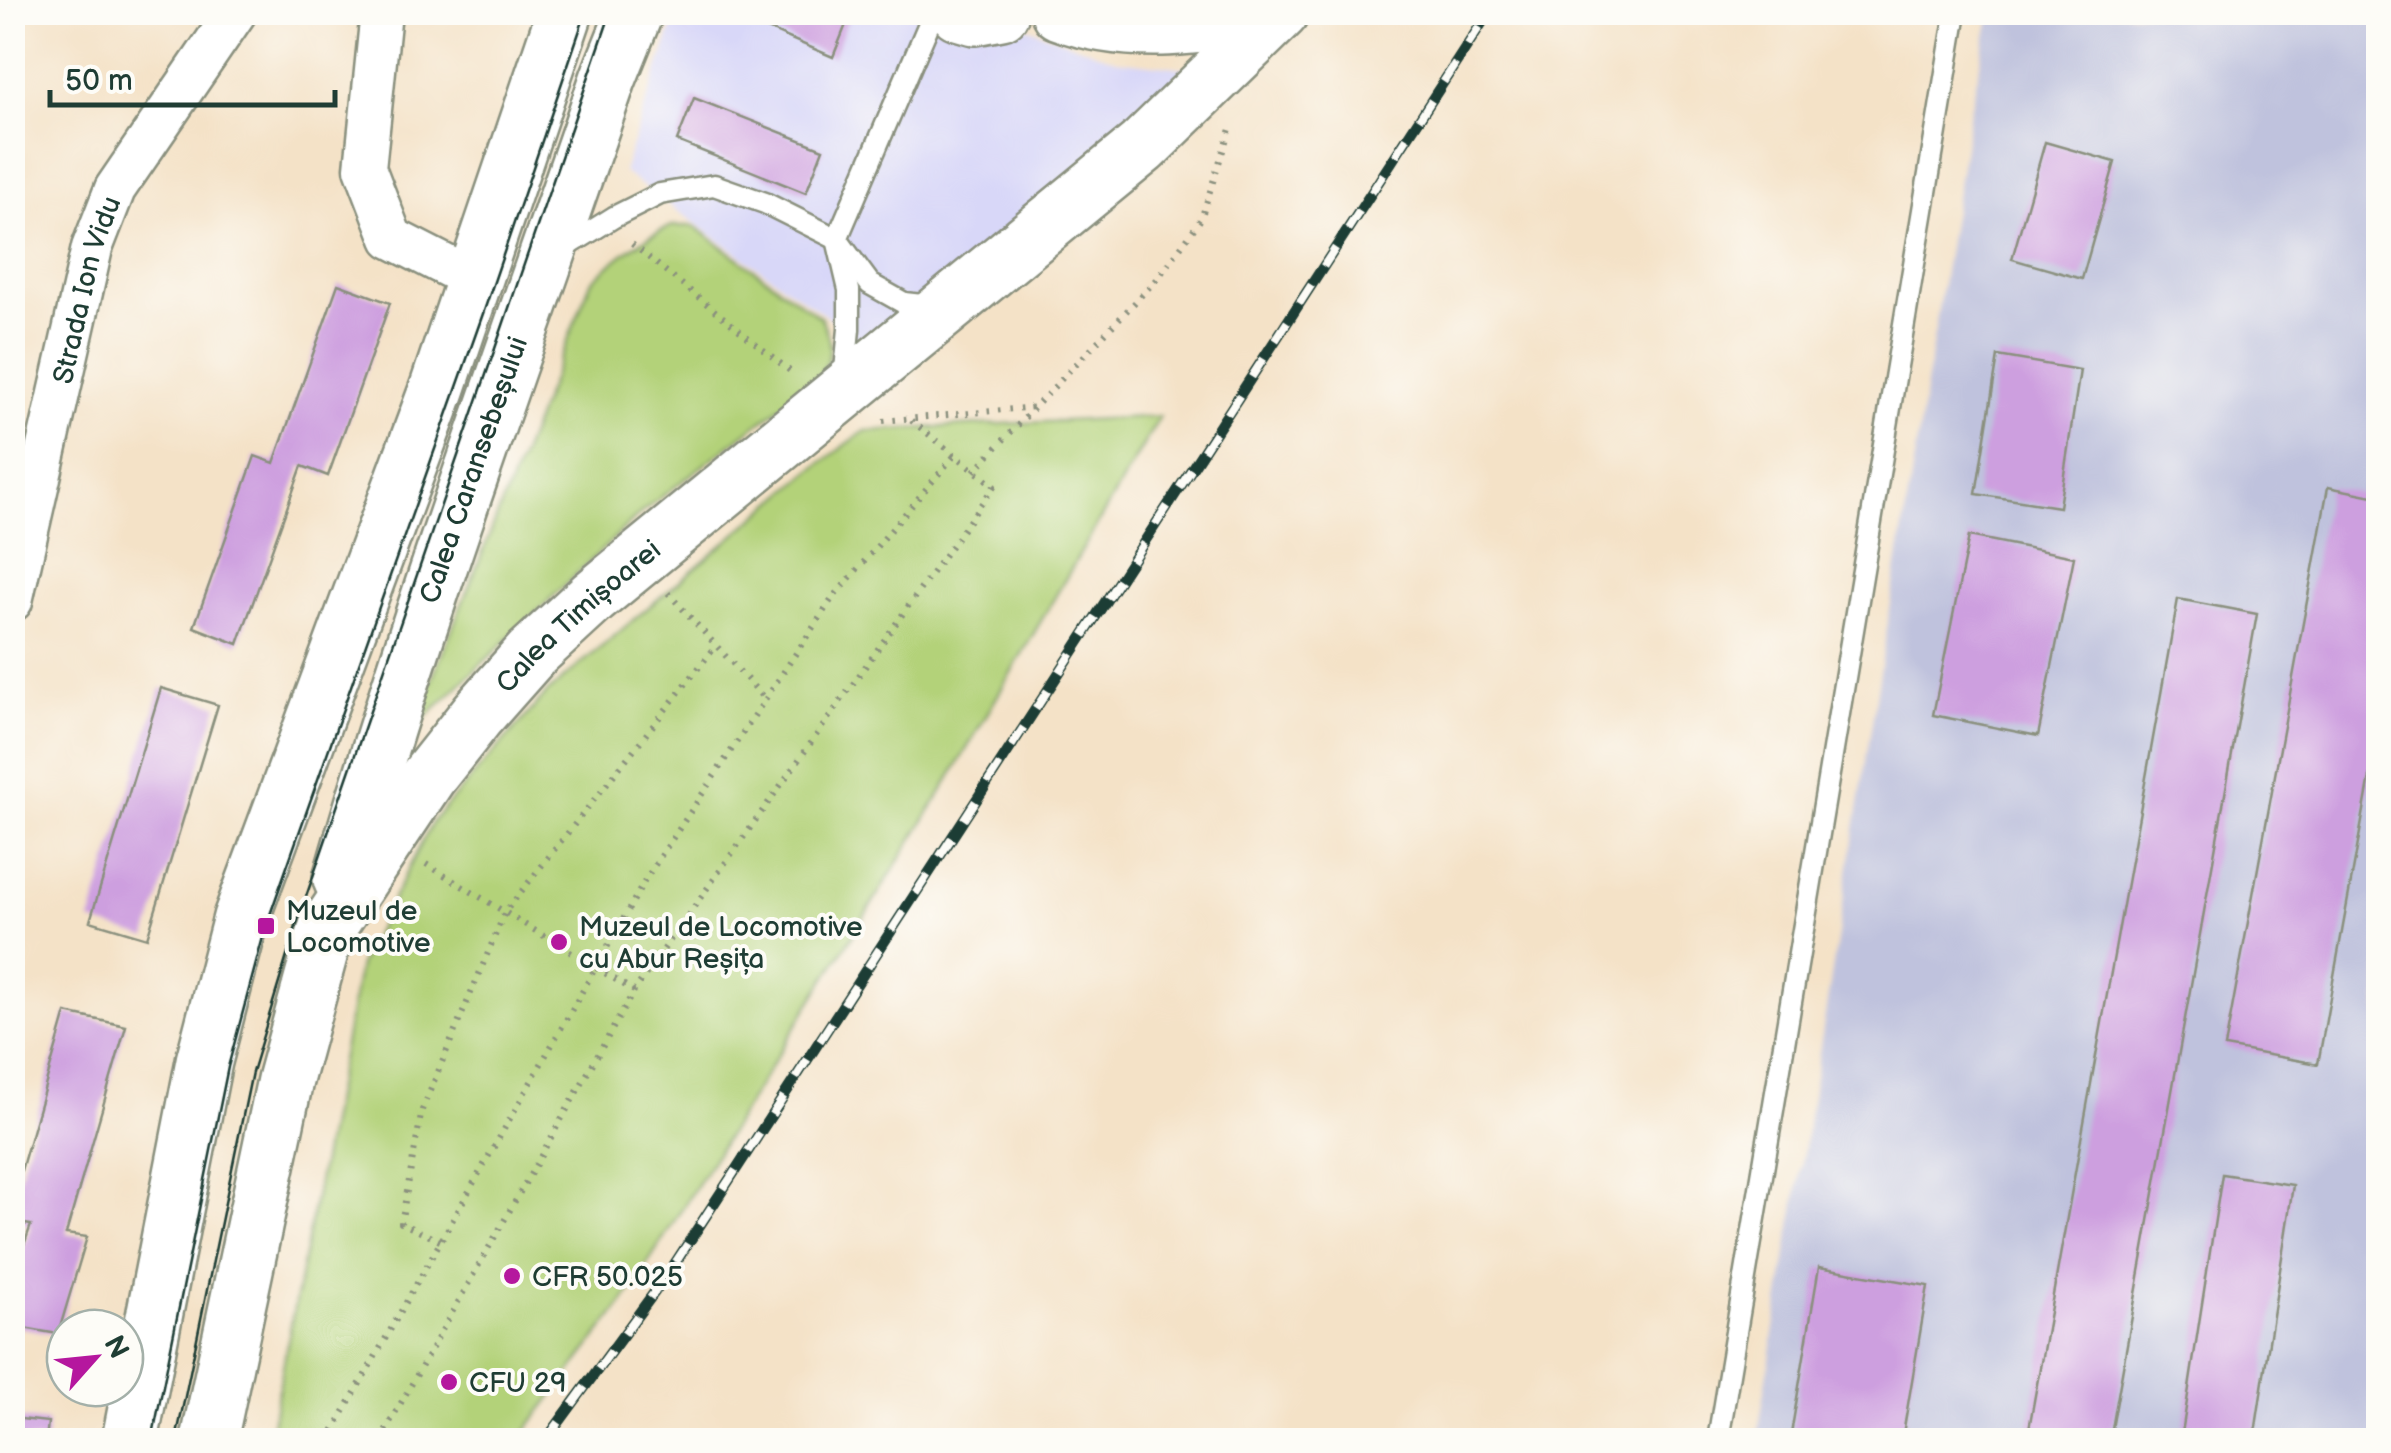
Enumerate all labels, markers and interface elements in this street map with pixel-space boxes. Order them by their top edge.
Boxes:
scale bar [50,45,335,107]
text: 50 m [65,63,133,99]
street label: Strada Ion Vidu [47,192,129,387]
street label: Calea Caransebeșului [413,333,535,608]
street label: Calea Timișoarei [490,534,668,700]
place label: Muzeul de Locomotive [286,895,431,960]
place label: Muzeul de Locomotive cu Abur Reșița [579,911,863,976]
marker: Muzeul de Locomotive [255,915,277,937]
marker: Muzeul de Locomotive cu Abur Reșița [548,931,570,953]
place label: CFR 50.025 [532,1261,683,1294]
marker: CFR 50.025 [501,1265,523,1287]
north arrow [45,1308,145,1408]
text: N [96,1330,135,1364]
place label: CFU 29 [469,1367,566,1400]
marker: CFU 29 [438,1371,460,1393]

